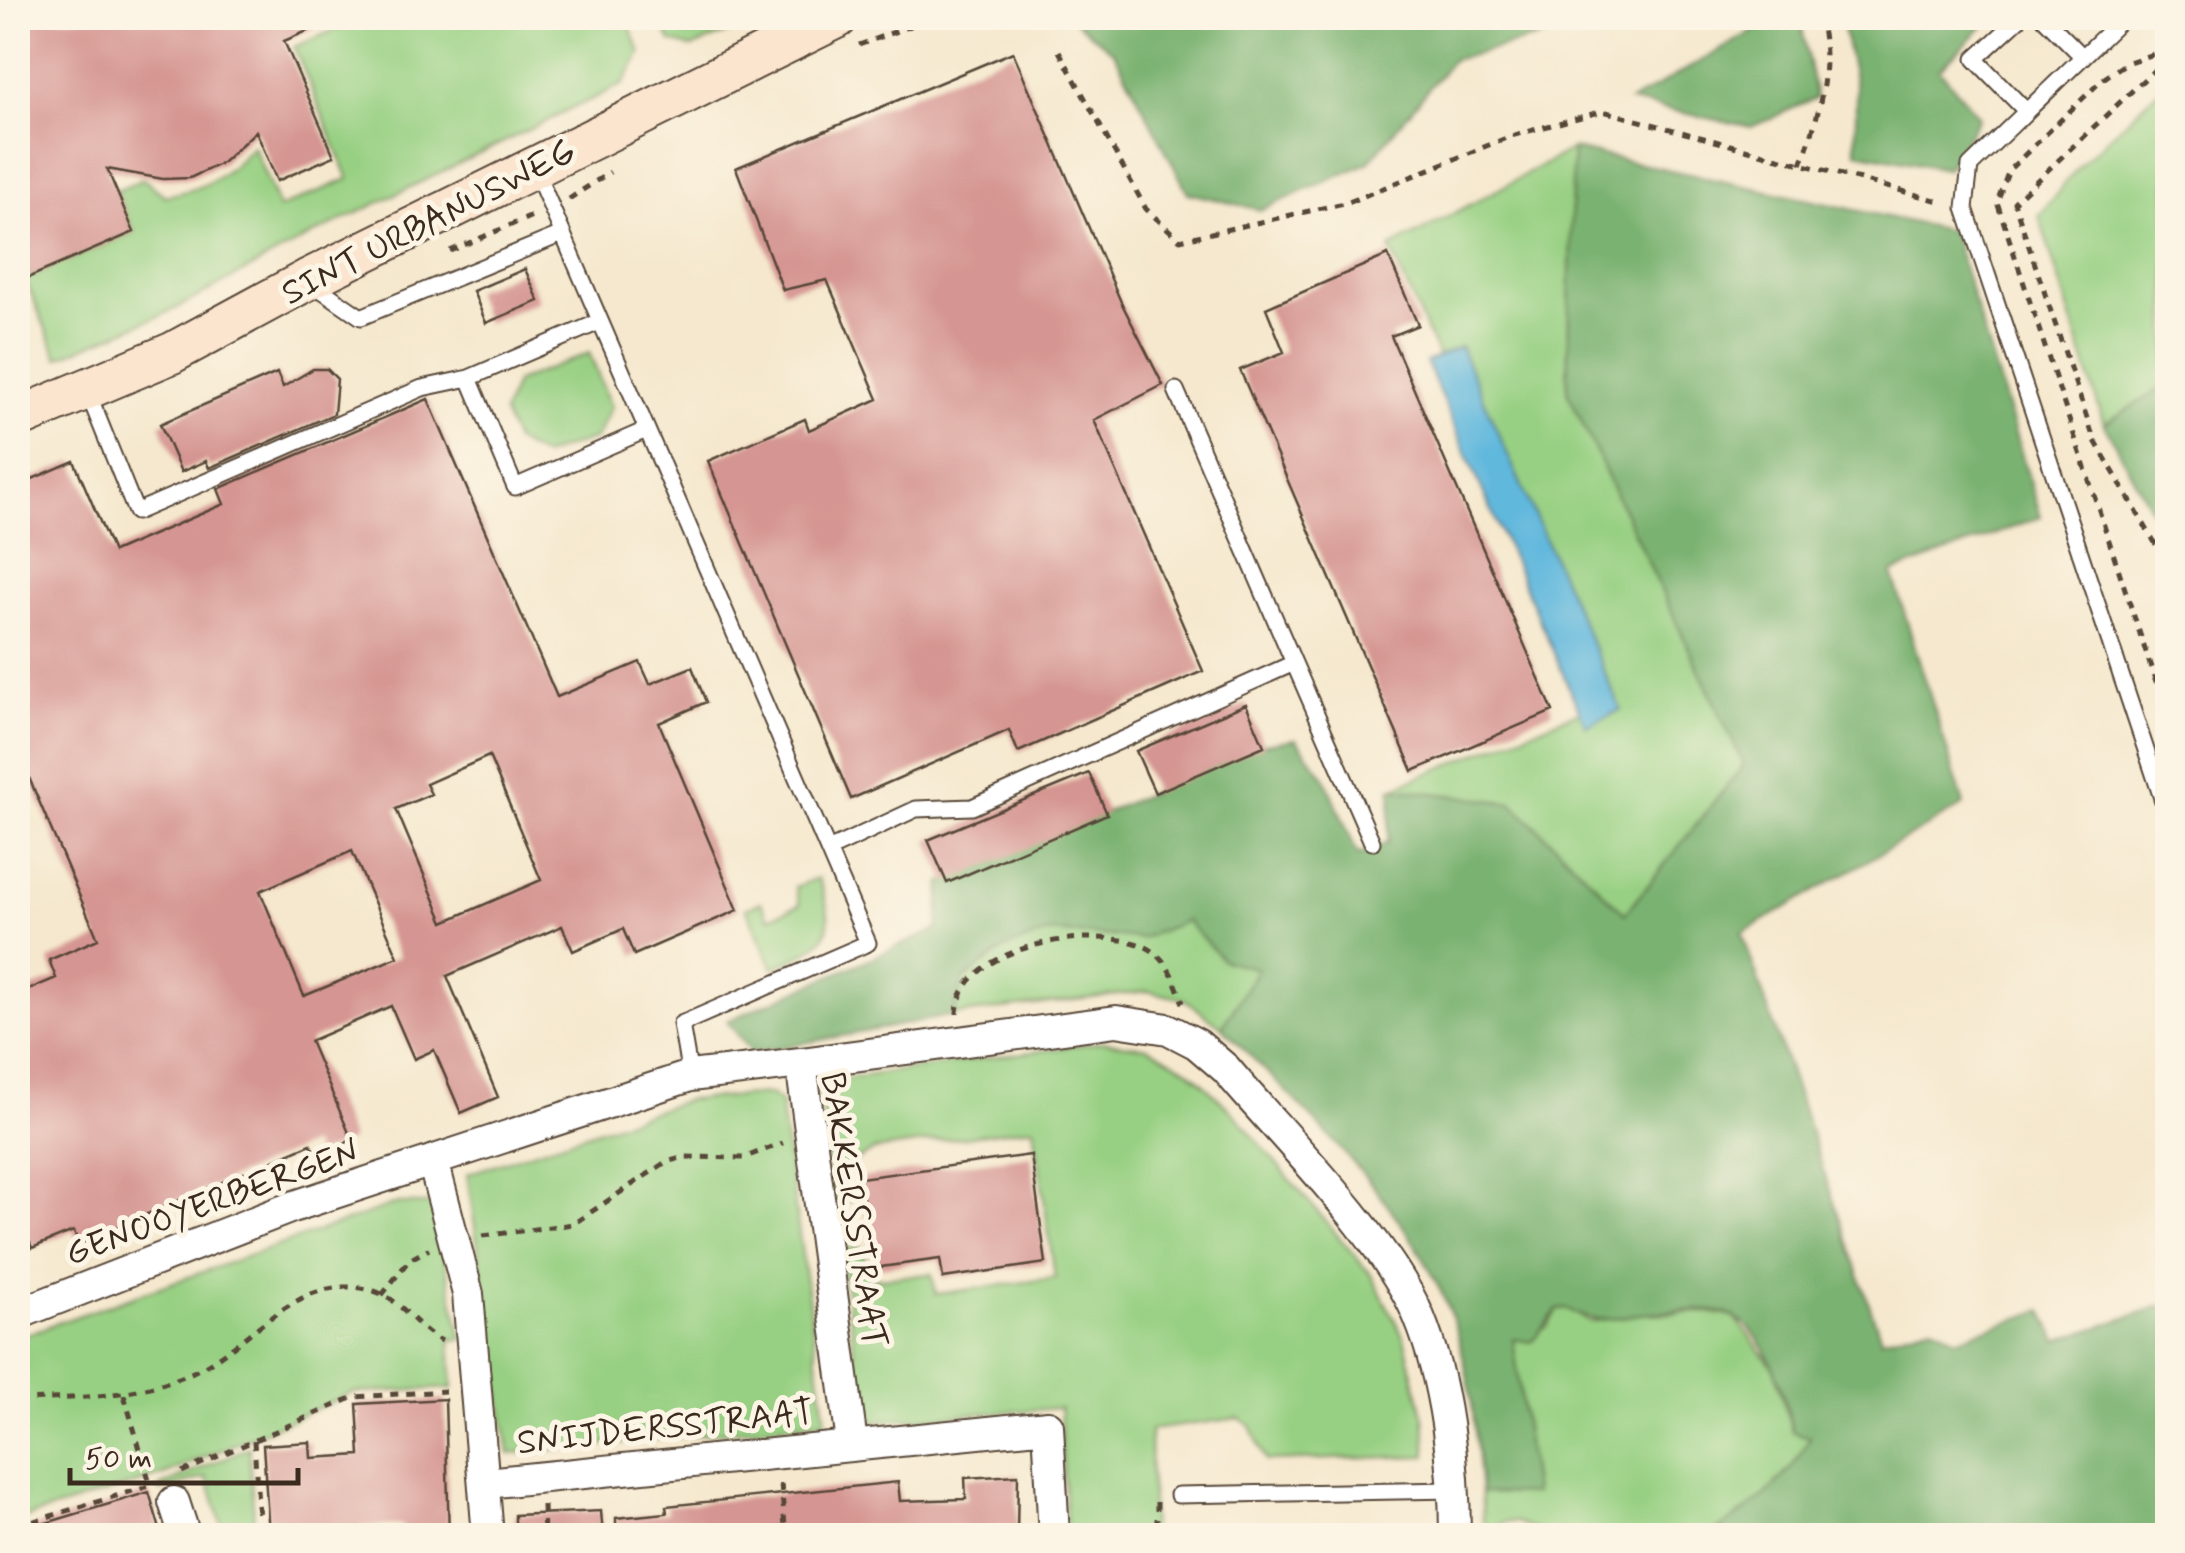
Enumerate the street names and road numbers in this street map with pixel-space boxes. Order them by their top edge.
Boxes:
street label: SINT URBANUSWEG [274,129,584,317]
street label: BAKKERSSTRAAT [809,1069,898,1351]
street label: GENOOYERBERGEN [59,1128,366,1278]
street label: SNIJDERSSTRAAT [515,1390,816,1466]

